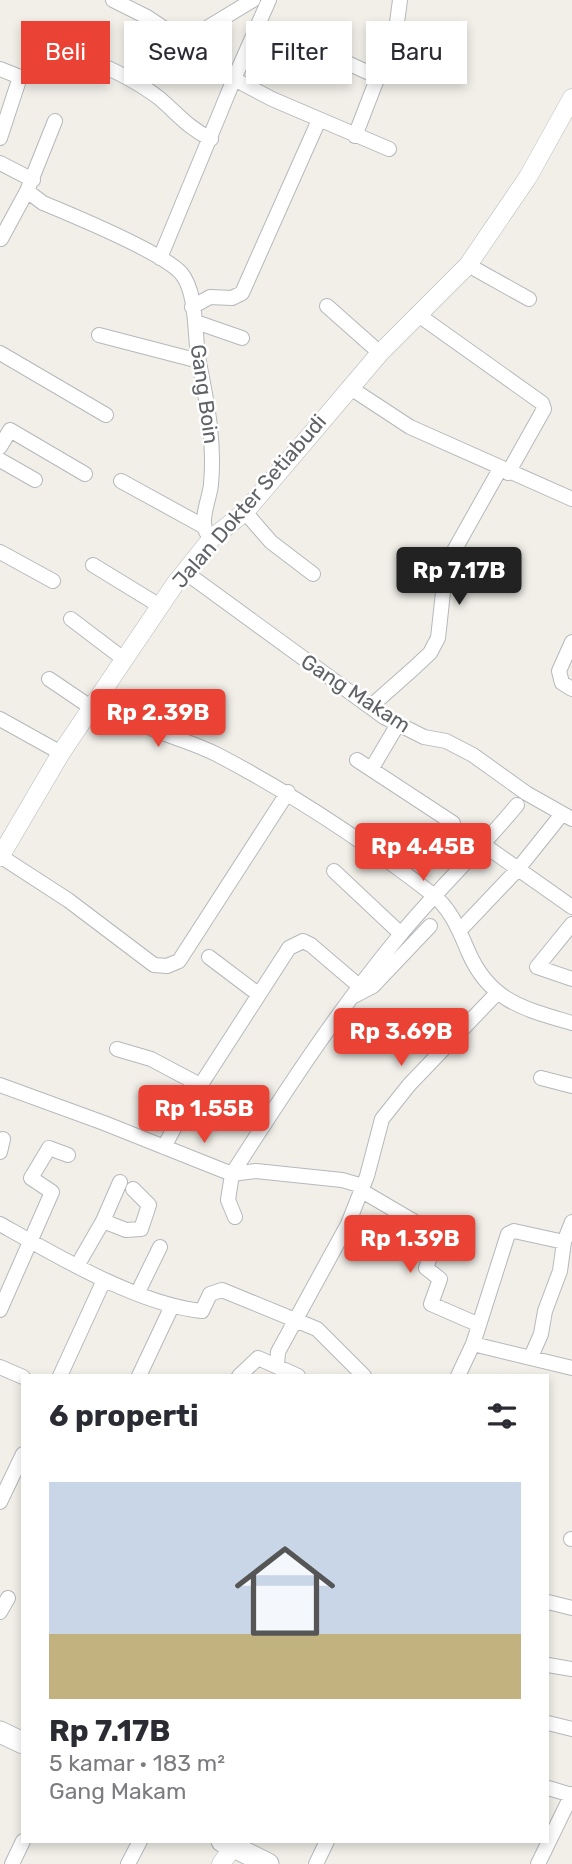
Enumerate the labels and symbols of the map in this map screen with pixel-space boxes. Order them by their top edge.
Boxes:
street label: Gang Boin [186,343,224,445]
street label: Jalan Dokter Setiabudi [167,409,331,593]
pin: Rp 7.17B [387,548,531,607]
street label: Gang Makam [297,648,415,738]
pin: Rp 2.39B [86,690,230,749]
pin: Rp 4.45B [351,824,495,883]
pin: Rp 3.69B [329,1009,473,1068]
pin: Rp 1.55B [132,1086,276,1145]
pin: Rp 1.39B [338,1216,482,1275]

